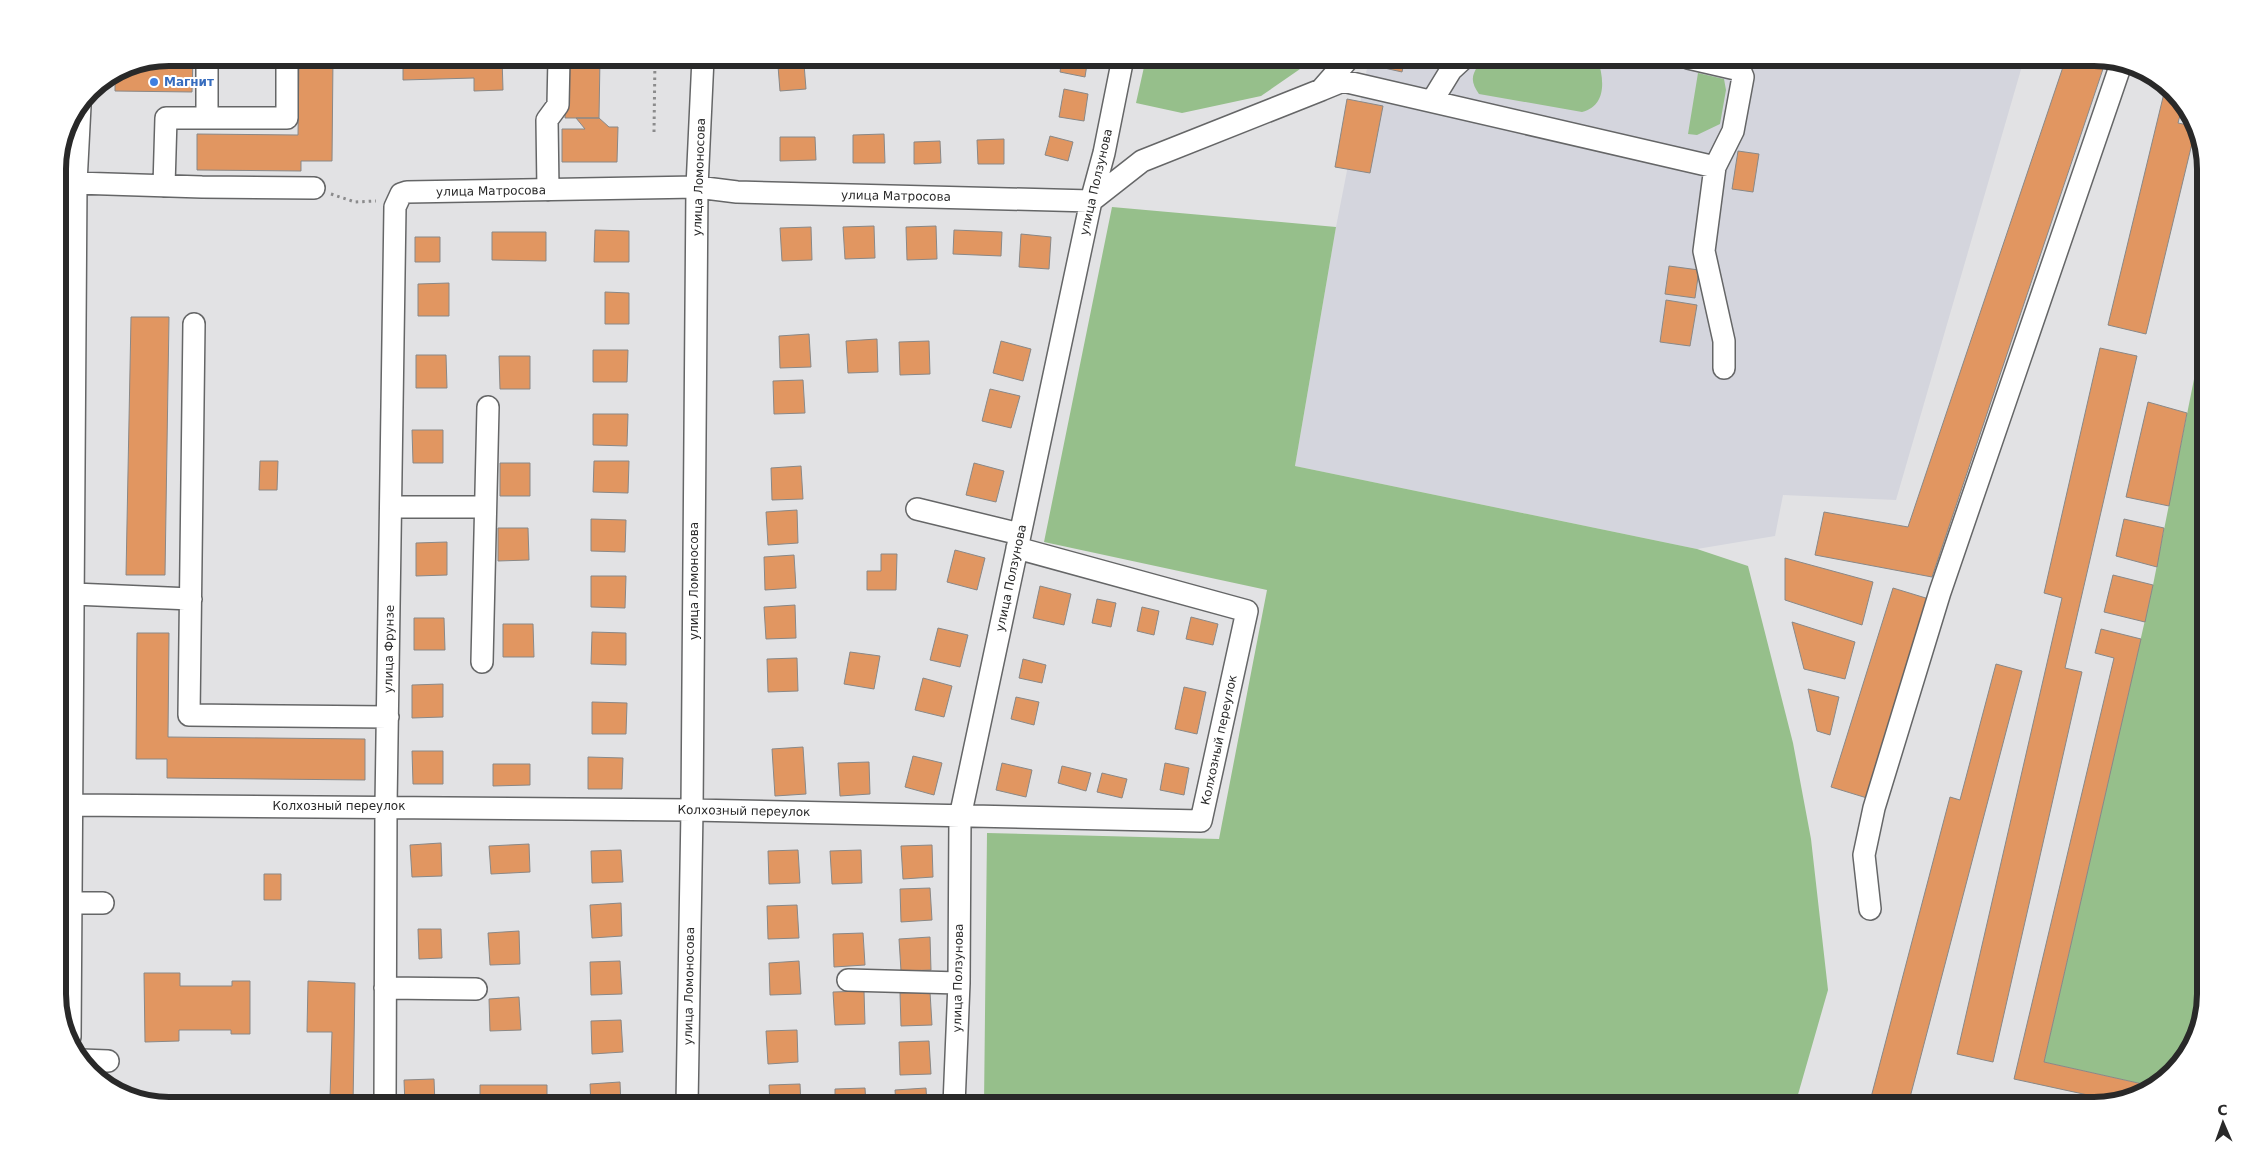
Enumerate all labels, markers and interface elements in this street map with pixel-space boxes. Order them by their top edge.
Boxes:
place label: Магнит [164,75,214,89]
marker: Магнит [148,76,160,88]
street label: улица Ломоносова [690,118,708,236]
street label: улица Ползунова [1077,127,1115,237]
street label: улица Матросова [436,183,546,199]
street label: улица Матросова [841,188,951,204]
street label: улица Ломоносова [687,522,701,640]
street label: улица Ползунова [993,523,1029,633]
street label: улица Фрунзе [381,605,397,693]
street label: Колхозный переулок [1198,674,1240,806]
street label: Колхозный переулок [273,799,405,813]
street label: Колхозный переулок [677,803,811,819]
street label: улица Ползунова [950,923,966,1033]
street label: улица Ломоносова [681,927,697,1045]
north arrow [2198,1098,2248,1148]
text: С [2217,1102,2228,1118]

